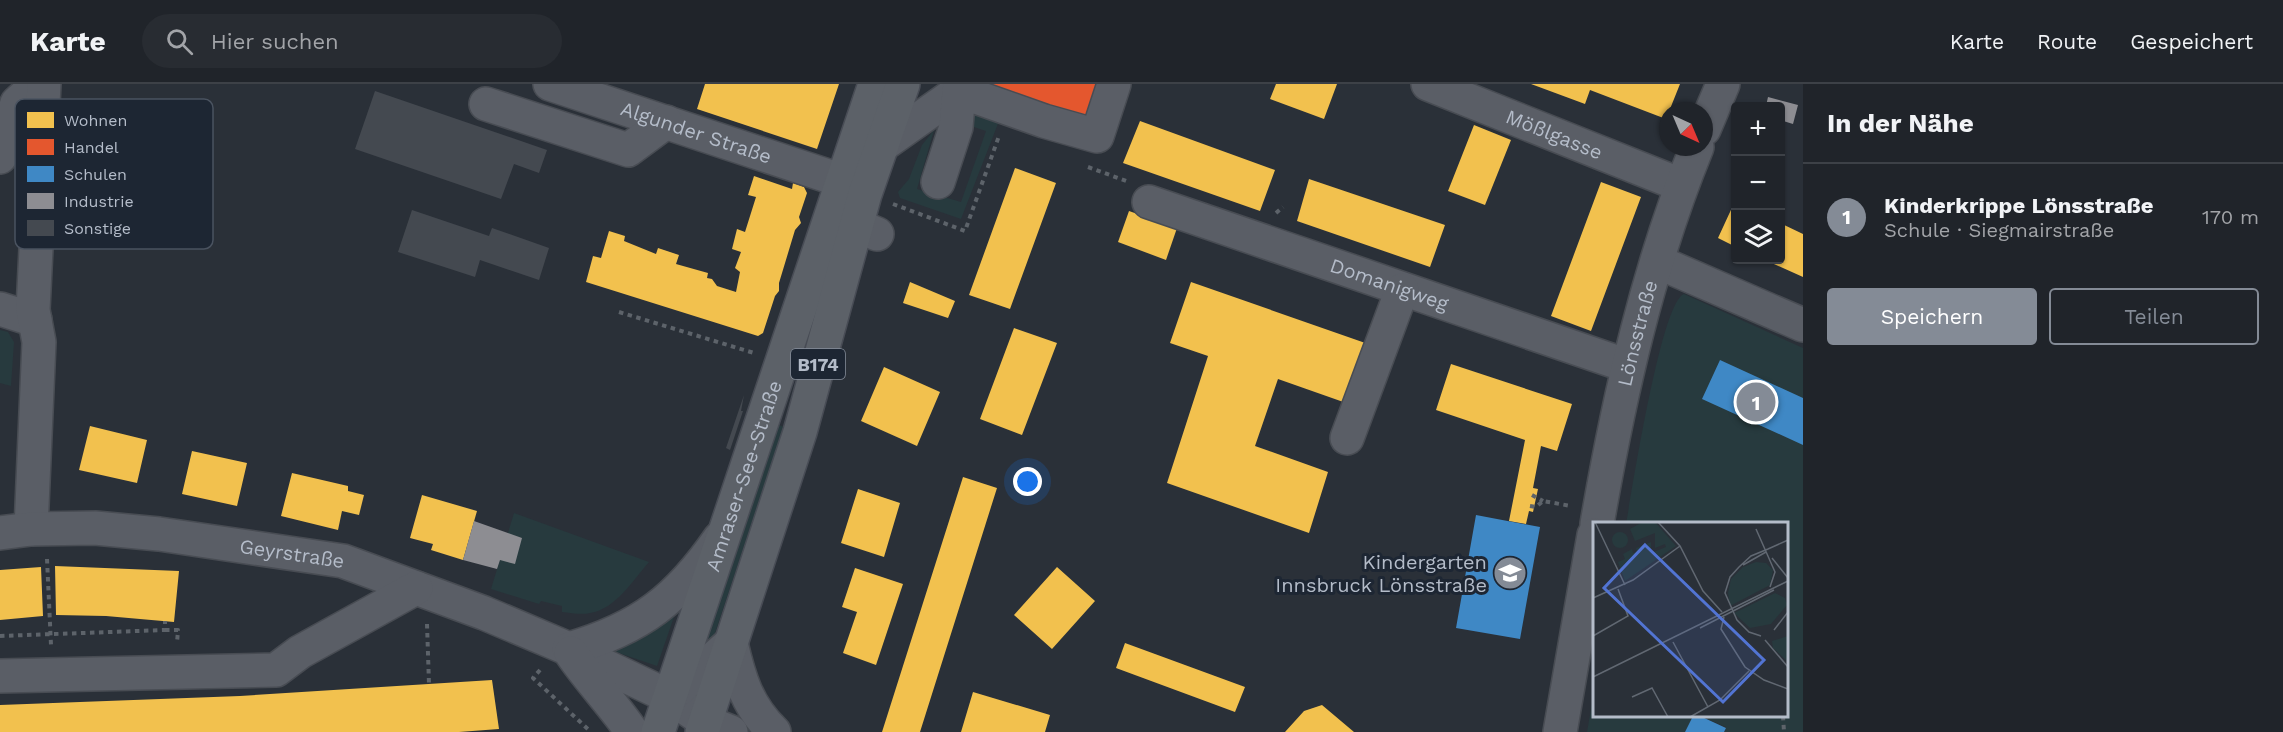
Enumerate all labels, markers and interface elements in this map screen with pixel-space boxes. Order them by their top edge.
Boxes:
search box [142,14,562,68]
text: Karte [30,25,106,58]
icon: search [163,25,196,58]
text: Hier suchen [211,29,339,54]
text: Karte [1950,29,2004,54]
text: Route [2037,29,2097,54]
text: Gespeichert [2130,29,2253,54]
street label: Algunder Straße [618,96,775,169]
legend [15,99,213,249]
north arrow [1659,102,1713,156]
map controls [1731,102,1785,264]
button: + [1731,102,1785,156]
street label: Mößlgasse [1502,104,1606,164]
text: In der Nähe [1827,108,1974,138]
text: Wohnen [64,111,127,130]
text: Handel [64,138,119,157]
button: − [1731,156,1785,210]
text: Schulen [64,165,127,184]
text: Industrie [64,192,134,211]
text: Kinderkrippe Lönsstraße [1884,193,2153,218]
text: 1 [1842,205,1851,229]
text: 170 m [2202,205,2259,229]
button: layers [1731,210,1785,264]
text: Schule · Siegmairstraße [1884,218,2114,242]
text: Sonstige [64,219,131,238]
street label: Domanigweg [1327,253,1452,316]
street label: Lönsstraße [1612,277,1662,389]
button: Speichern [1827,288,2037,345]
button: Teilen [2049,288,2259,345]
road number: B174 [791,349,845,379]
street label: Amraser-See-Straße [701,377,787,575]
pin: 1 [1736,380,1776,424]
your location [1013,467,1042,496]
inset map [1593,522,1788,717]
street label: Geyrstraße [238,534,346,573]
place label: Kindergarten Innsbruck Lönsstraße [1275,550,1487,597]
school or university icon: Kindergarten Innsbruck Lönsstraße [1492,555,1528,591]

